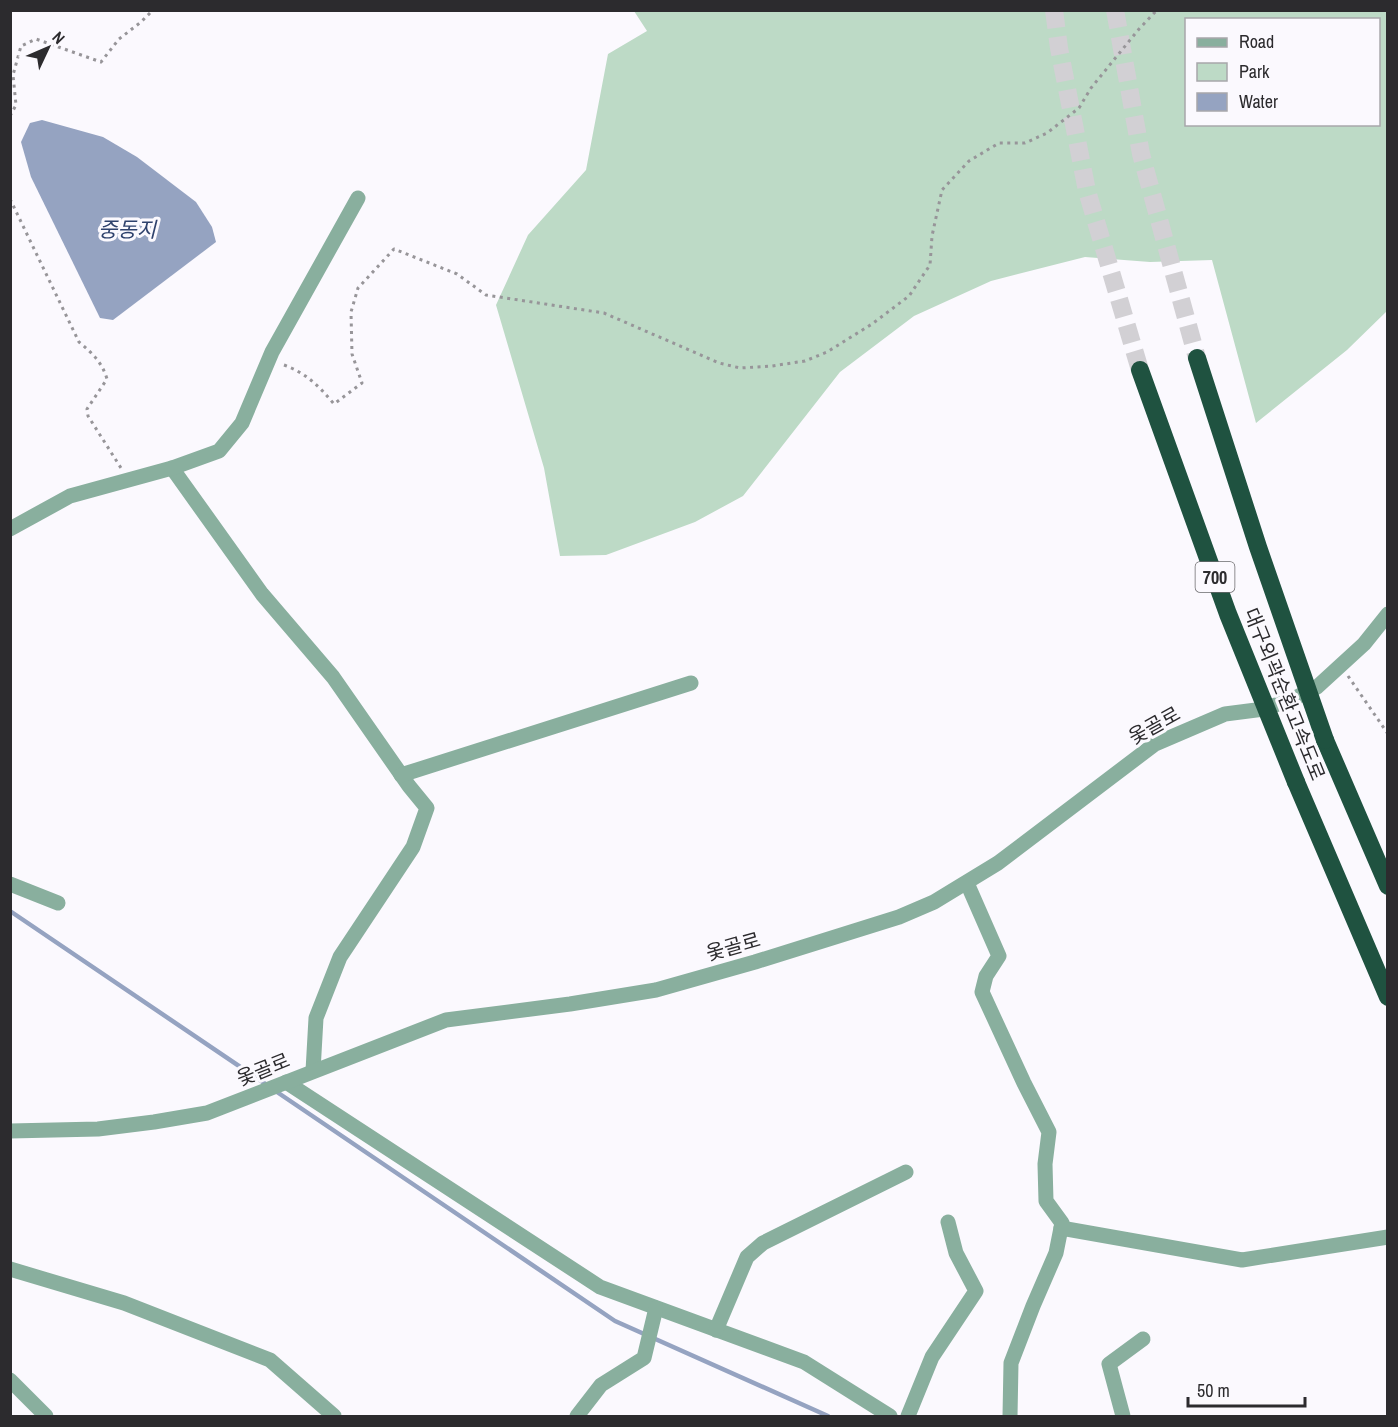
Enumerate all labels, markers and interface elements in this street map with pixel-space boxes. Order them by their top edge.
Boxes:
north arrow [18,18,78,78]
legend [1185,18,1380,126]
text: N [48,27,70,49]
text: Road [1239,29,1274,54]
text: Park [1239,59,1270,84]
text: Water [1239,89,1278,114]
water label: 중동지 [98,215,158,244]
road number: 700 [1196,562,1234,592]
street label: 대구외곽순환고속도로 [1238,604,1332,784]
street label: 옻골로 [1123,700,1185,750]
street label: 옻골로 [703,925,763,967]
street label: 옻골로 [232,1046,294,1092]
scale bar [1188,1370,1305,1408]
text: 50 m [1197,1378,1230,1403]

